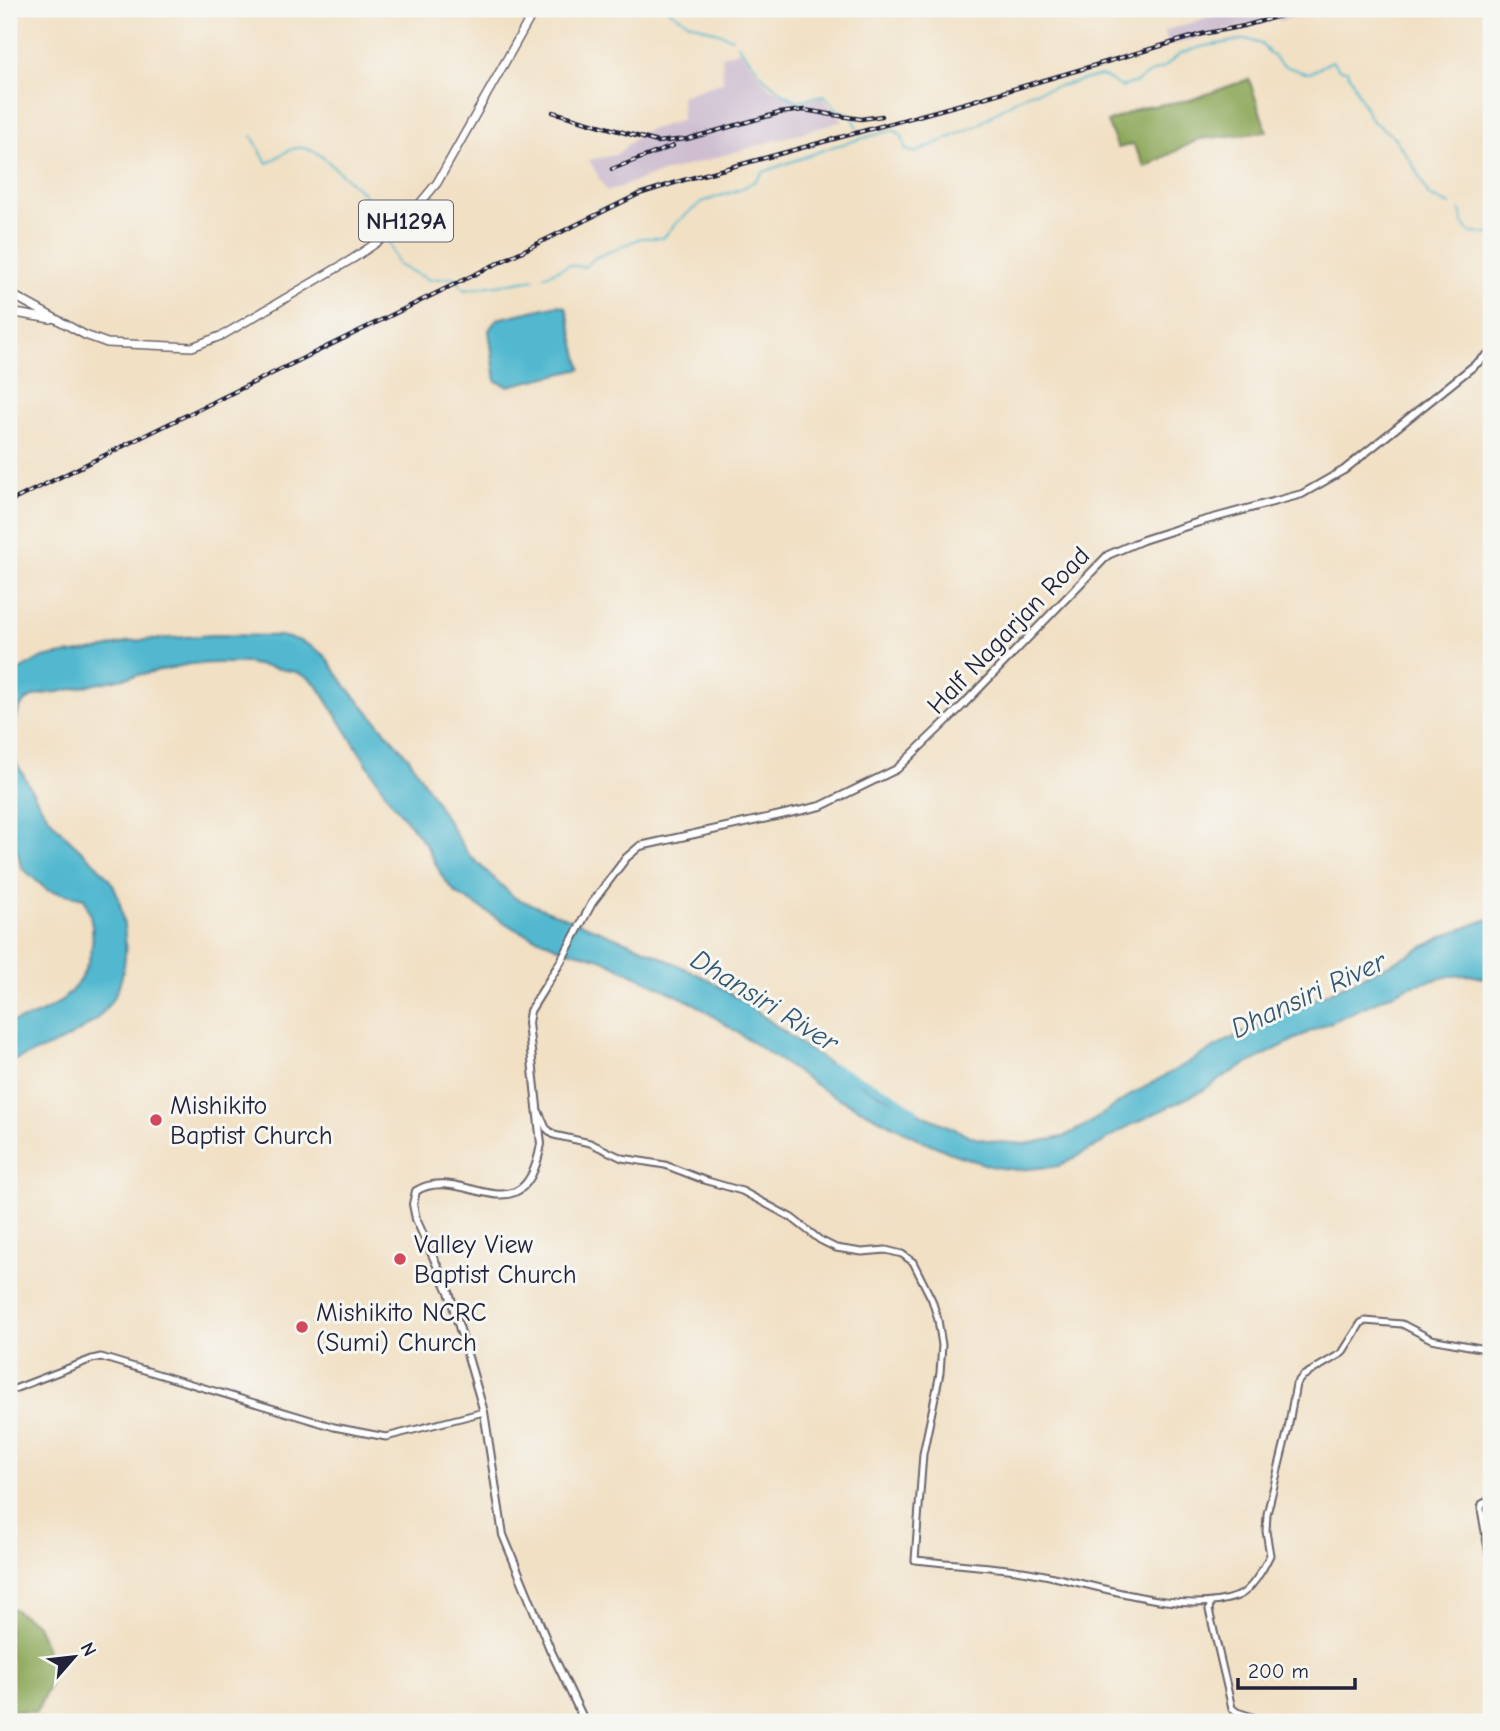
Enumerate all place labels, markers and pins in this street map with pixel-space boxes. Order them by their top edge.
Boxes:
place label: Mishikito Baptist Church [170,1091,333,1151]
marker: Mishikito Baptist Church [148,1112,164,1128]
place label: Valley View Baptist Church [414,1230,577,1290]
marker: Valley View Baptist Church [392,1251,408,1267]
place label: Mishikito NCRC (Sumi) Church [316,1298,487,1358]
marker: Mishikito NCRC (Sumi) Church [294,1319,310,1335]

